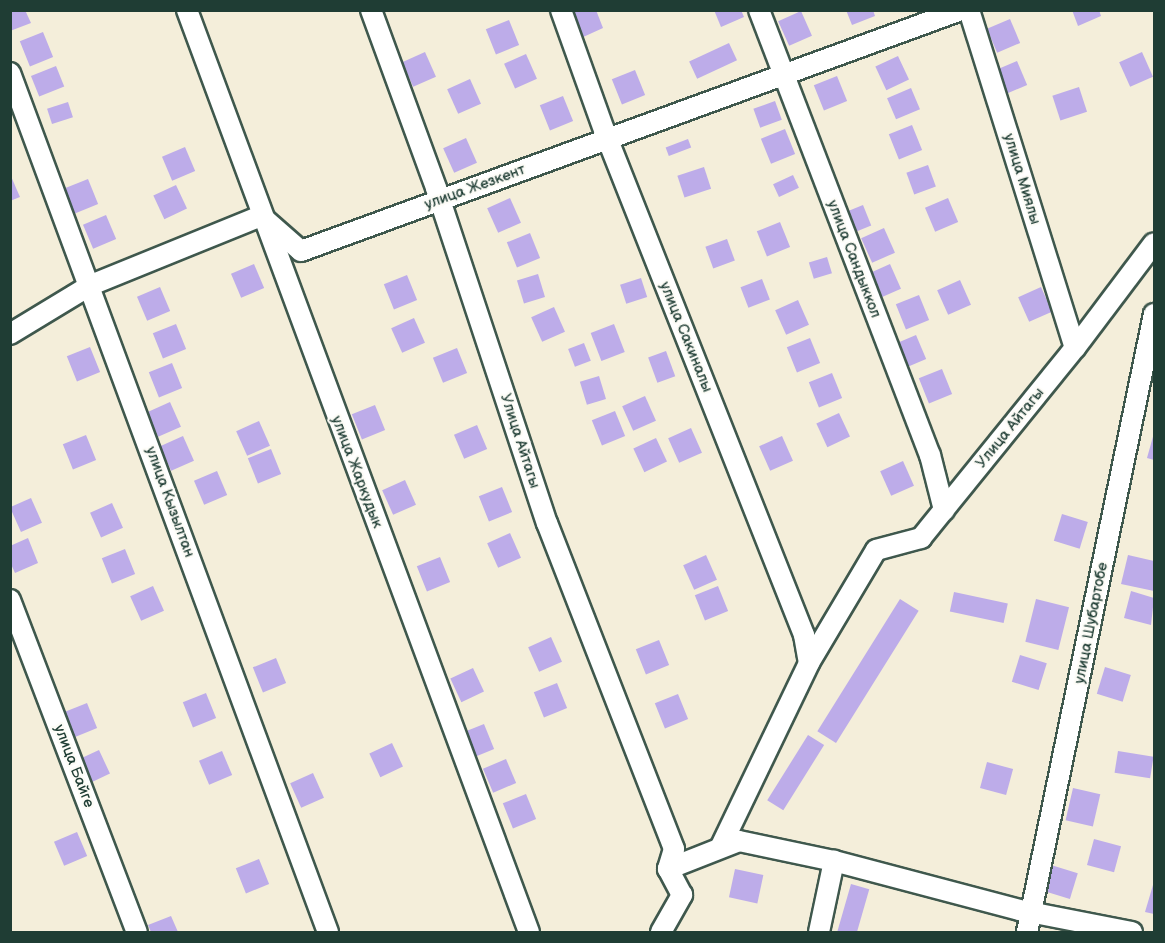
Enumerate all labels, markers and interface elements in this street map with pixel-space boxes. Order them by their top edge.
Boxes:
street label: улица Миялы [1000,131,1044,227]
street label: улица Жезкент [422,160,528,214]
street label: улица Сандыккол [823,197,885,321]
street label: улица Сакиналы [656,279,716,395]
street label: Улица Айтагы [972,384,1048,472]
street label: Улица Айтагы [496,391,544,491]
street label: улица Жаркудык [327,413,387,531]
street label: улица Кызылтан [142,444,198,560]
street label: улица Шубартобе [1070,561,1112,685]
street label: улица Байге [50,722,98,810]

